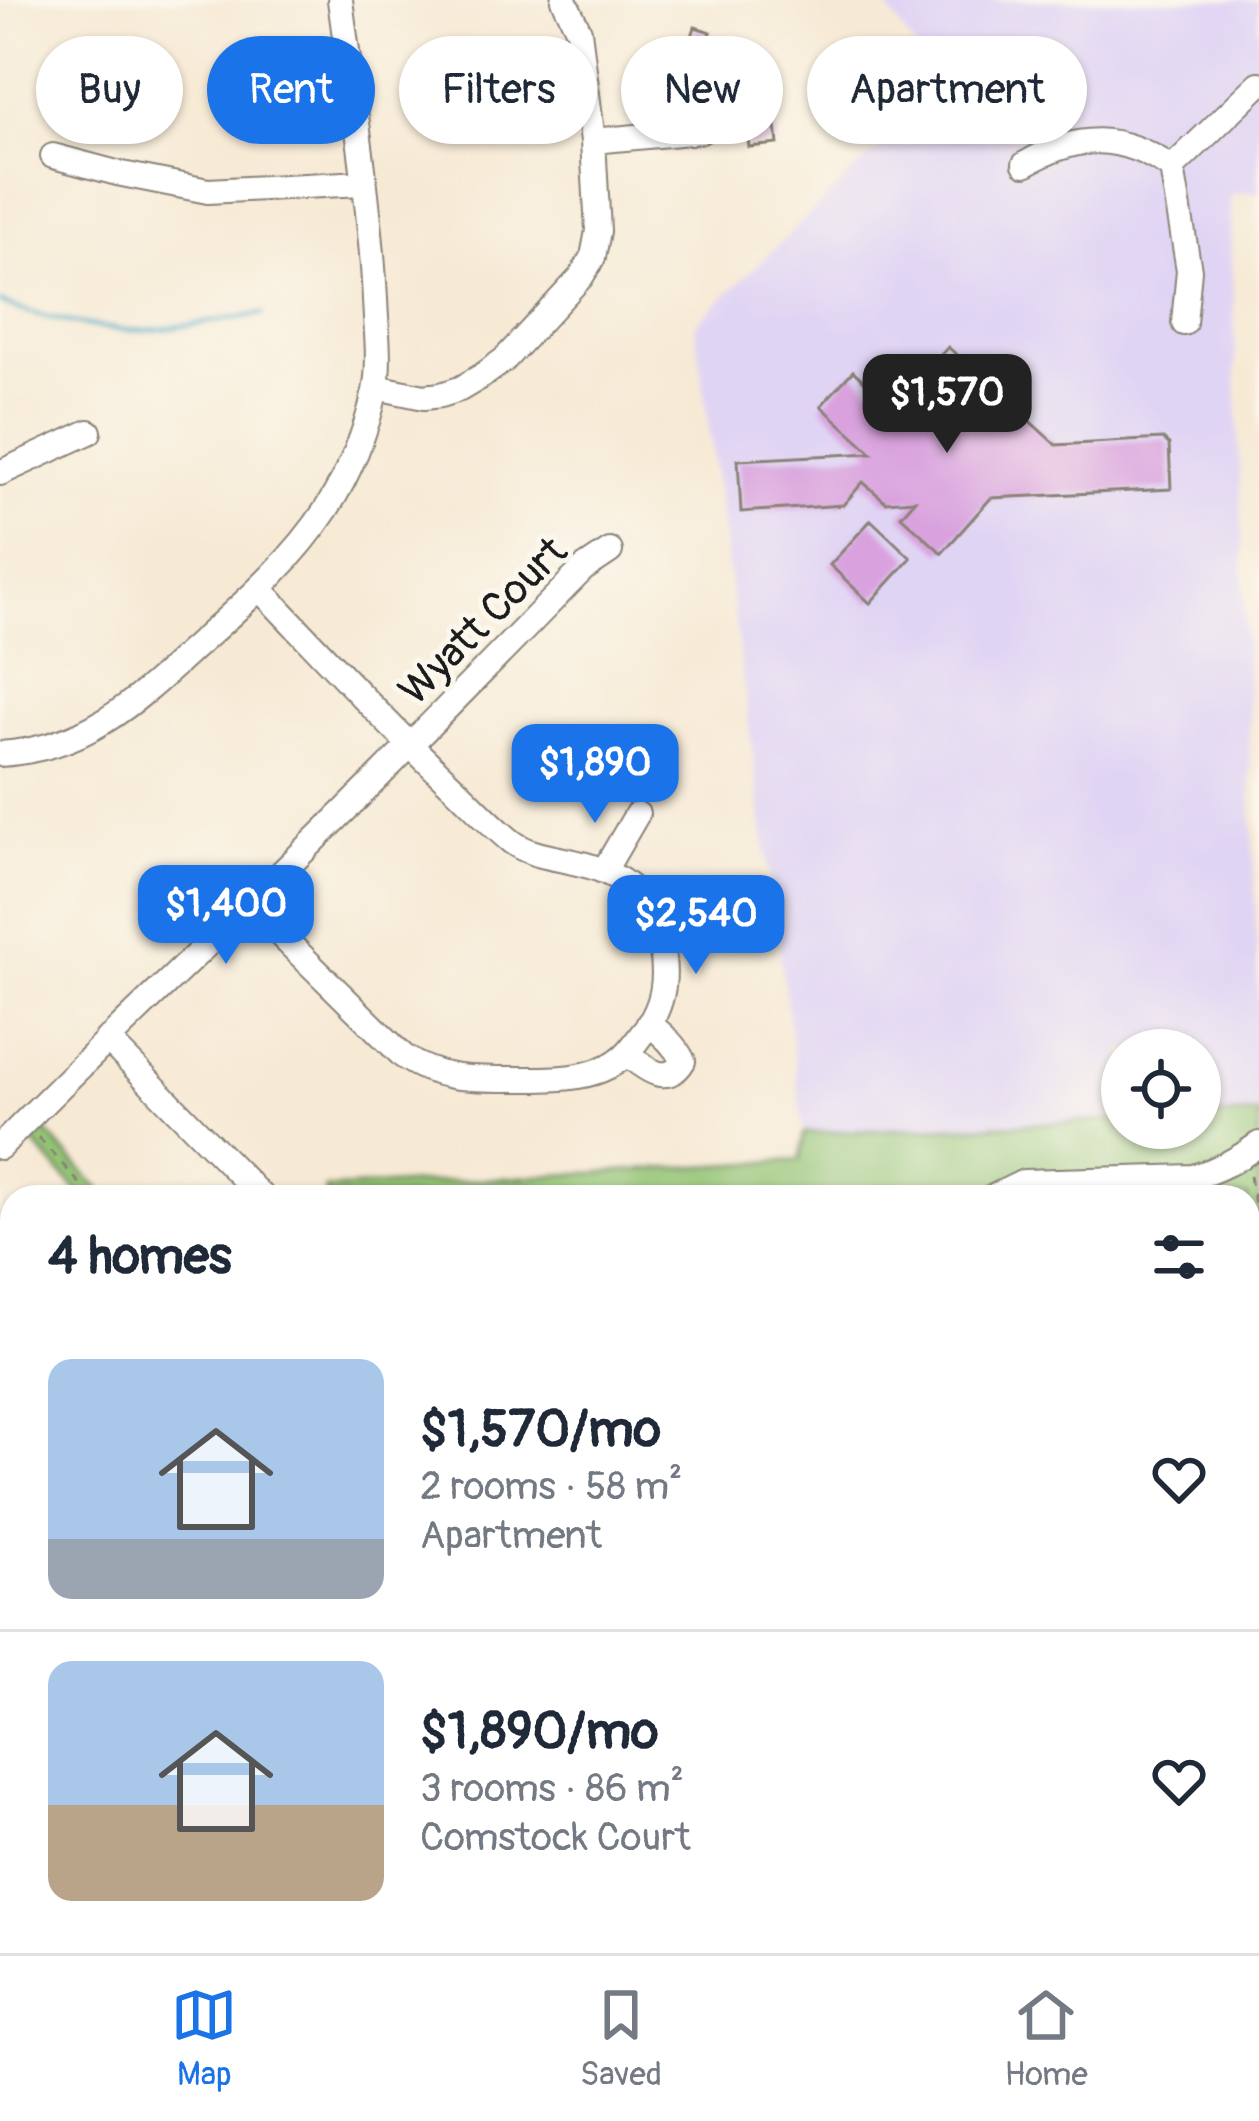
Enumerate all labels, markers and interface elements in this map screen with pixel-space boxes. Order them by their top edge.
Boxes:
chip: Buy [36,36,183,144]
chip: Rent [207,36,375,144]
chip: Filters [399,36,597,144]
chip: New [621,36,783,144]
chip: Apartment [807,36,1087,144]
pin: $1,570 [849,354,1045,456]
text: $1,570 [890,368,1004,417]
street label: Wyatt Court [388,526,578,716]
pin: $1,890 [497,724,693,826]
text: $1,890 [539,738,651,787]
pin: $1,400 [128,865,324,967]
pin: $2,540 [598,875,794,977]
text: $1,400 [165,879,287,928]
text: $2,540 [634,889,758,938]
map controls [1101,1029,1221,1149]
button: locate [1101,1029,1221,1149]
icon: filters [1146,1224,1212,1290]
text: 4 homes [48,1225,232,1289]
text: $1,570/mo [420,1398,661,1462]
icon: home [144,1407,288,1551]
icon: heart [1146,1446,1212,1512]
text: 2 rooms · 58 m² [420,1462,682,1511]
text: Apartment [420,1511,602,1560]
text: $1,890/mo [420,1700,658,1764]
icon: home [144,1709,288,1853]
icon: heart [1146,1748,1212,1814]
text: 3 rooms · 86 m² [420,1764,684,1813]
text: Comstock Court [420,1813,691,1862]
tab: Map [171,1982,237,2095]
tab: Saved [580,1982,662,2095]
tab: Home [1004,1982,1088,2095]

